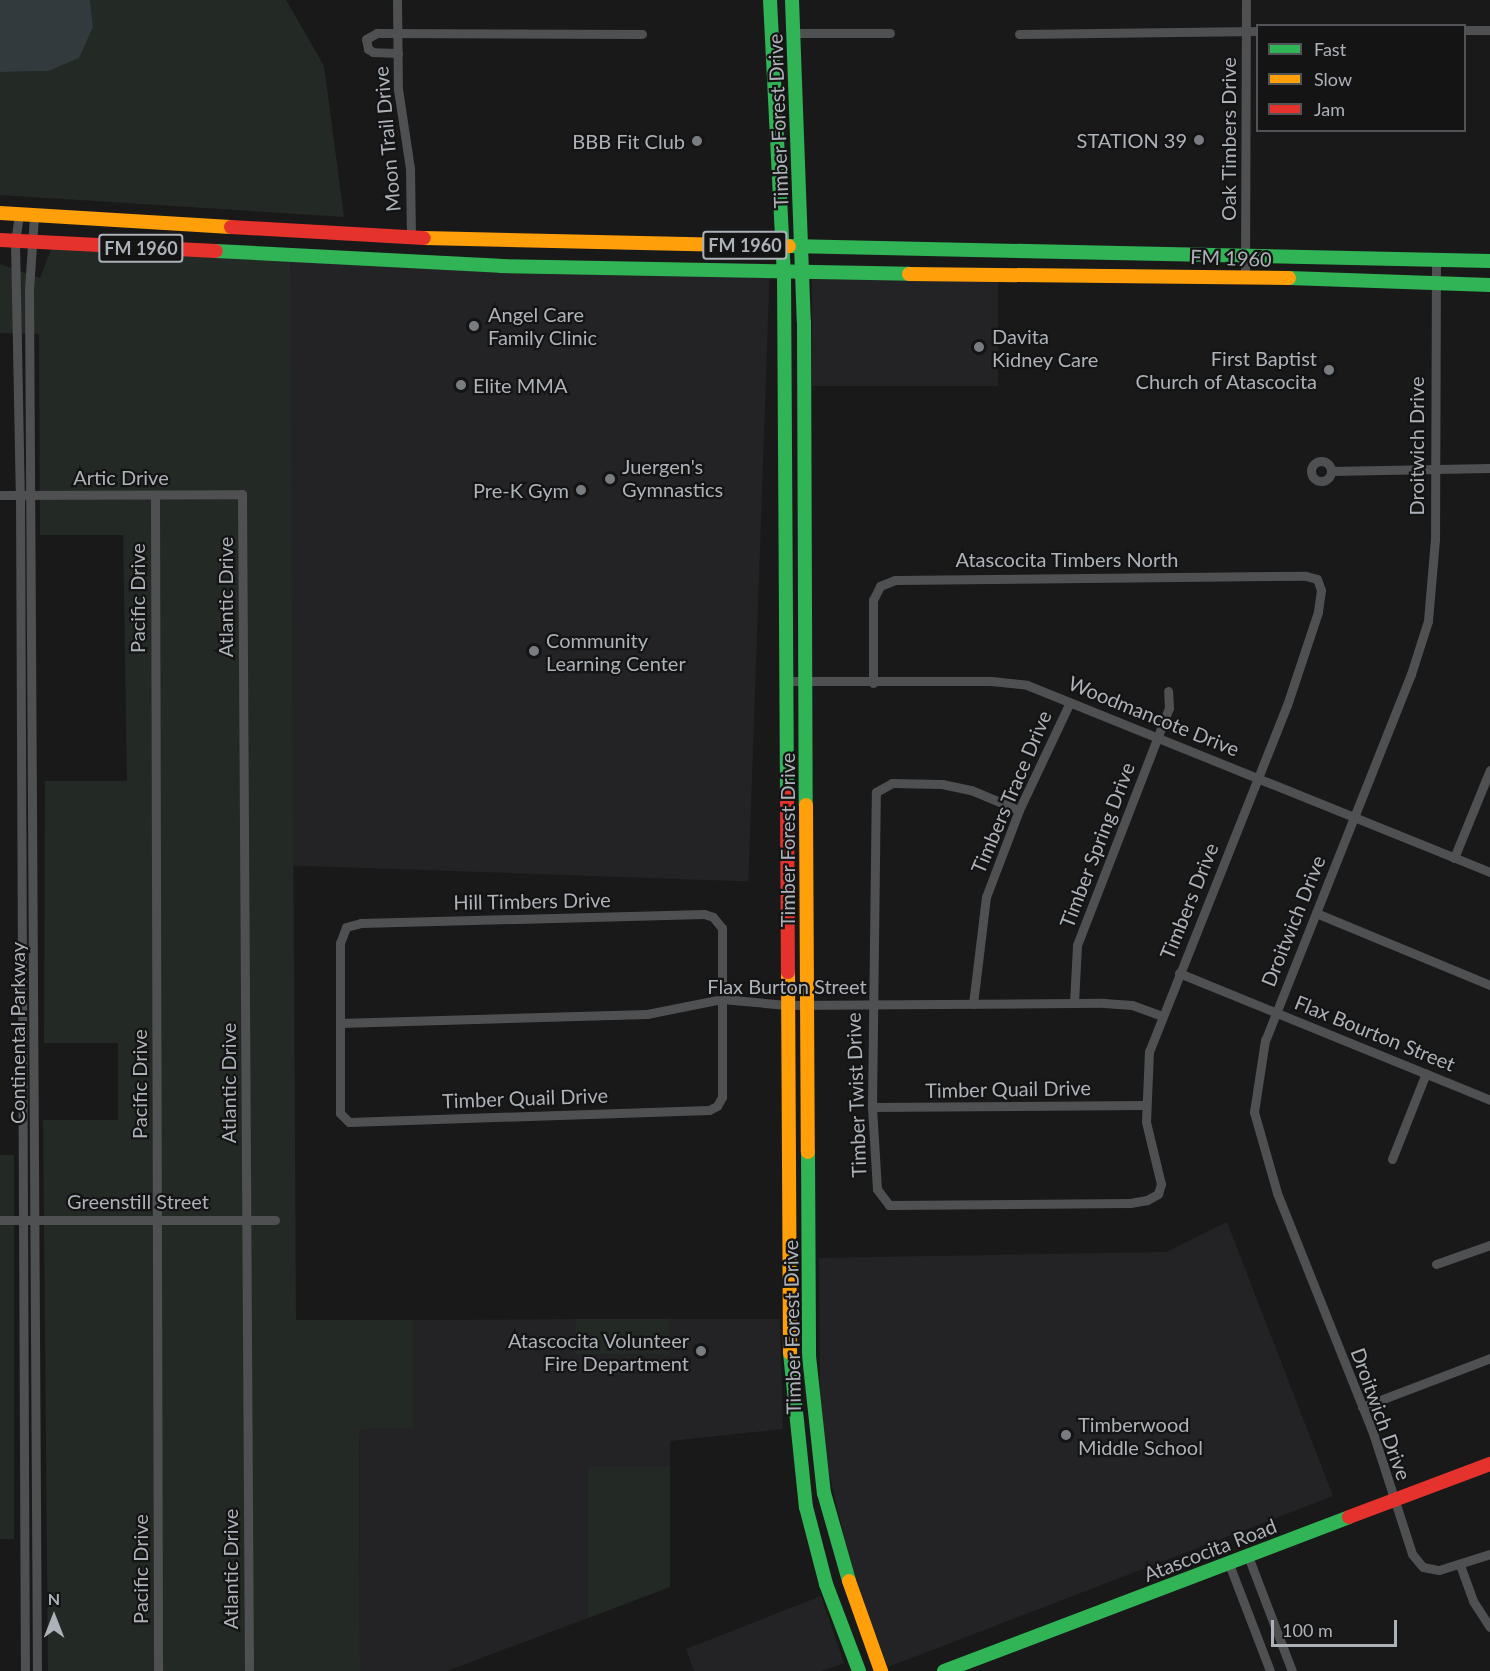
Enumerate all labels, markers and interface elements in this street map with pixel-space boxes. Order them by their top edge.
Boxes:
legend [1256,24,1466,132]
street label: Timber Forest Drive [763,33,793,209]
text: Fast [1314,38,1346,60]
street label: Oak Timbers Drive [1216,57,1240,221]
street label: Moon Trail Drive [369,65,405,213]
text: Slow [1314,68,1352,90]
text: Jam [1314,98,1345,120]
place label: STATION 39 [1077,128,1187,152]
place label: BBB Fit Club [572,129,685,153]
marker: STATION 39 [1192,133,1206,147]
marker: BBB Fit Club [690,134,704,148]
road number: FM 1960 [702,230,789,260]
road number: FM 1960 [98,233,184,263]
street label: FM 1960 [1190,245,1272,271]
place label: Angel Care Family Clinic [488,302,598,349]
marker: Angel Care Family Clinic [465,317,483,335]
place label: Davita Kidney Care [992,324,1099,371]
marker: Davita Kidney Care [970,338,988,356]
place label: First Baptist Church of Atascocita [1135,346,1317,393]
marker: First Baptist Church of Atascocita [1322,363,1336,377]
place label: Elite MMA [473,373,567,397]
street label: Droitwich Drive [1404,376,1428,516]
marker: Elite MMA [454,378,468,392]
place label: Juergen's Gymnastics [622,455,723,502]
street label: Artic Drive [73,465,169,489]
marker: Juergen's Gymnastics [603,472,617,486]
place label: Pre-K Gym [473,478,569,502]
marker: Pre-K Gym [574,483,588,497]
street label: Atlantic Drive [213,537,237,657]
street label: Pacific Drive [125,543,149,653]
street label: Atascocita Timbers North [955,547,1179,571]
place label: Community Learning Center [546,628,686,675]
marker: Community Learning Center [527,644,541,658]
street label: Woodmancote Drive [1065,671,1243,761]
street label: Timbers Trace Drive [966,707,1056,877]
street label: Timber Forest Drive [775,753,799,927]
street label: Timber Spring Drive [1054,759,1140,931]
street label: Timbers Drive [1155,839,1223,963]
street label: Droitwich Drive [1256,852,1330,990]
street label: Hill Timbers Drive [453,888,611,914]
street label: Continental Parkway [5,942,29,1124]
street label: Flax Burton Street [707,974,867,998]
street label: Flax Bourton Street [1291,990,1459,1076]
street label: Timber Twist Drive [841,1011,871,1179]
street label: Atlantic Drive [216,1023,240,1143]
street label: Pacific Drive [127,1029,151,1139]
street label: Timber Quail Drive [925,1076,1091,1102]
street label: Timber Quail Drive [441,1083,609,1113]
street label: Greenstill Street [67,1189,209,1213]
street label: Timber Forest Drive [778,1239,806,1415]
place label: Atascocita Volunteer Fire Department [507,1328,689,1375]
marker: Atascocita Volunteer Fire Department [694,1344,708,1358]
street label: Droitwich Drive [1346,1344,1416,1484]
place label: Timberwood Middle School [1078,1412,1203,1459]
marker: Timberwood Middle School [1059,1428,1073,1442]
street label: Atlantic Drive [218,1509,242,1629]
street label: Pacific Drive [128,1514,152,1624]
street label: Atascocita Road [1140,1514,1280,1586]
north arrow [24,1587,84,1647]
text: N [48,1589,60,1608]
scale bar [1274,1608,1400,1646]
text: 100 m [1282,1619,1333,1641]

